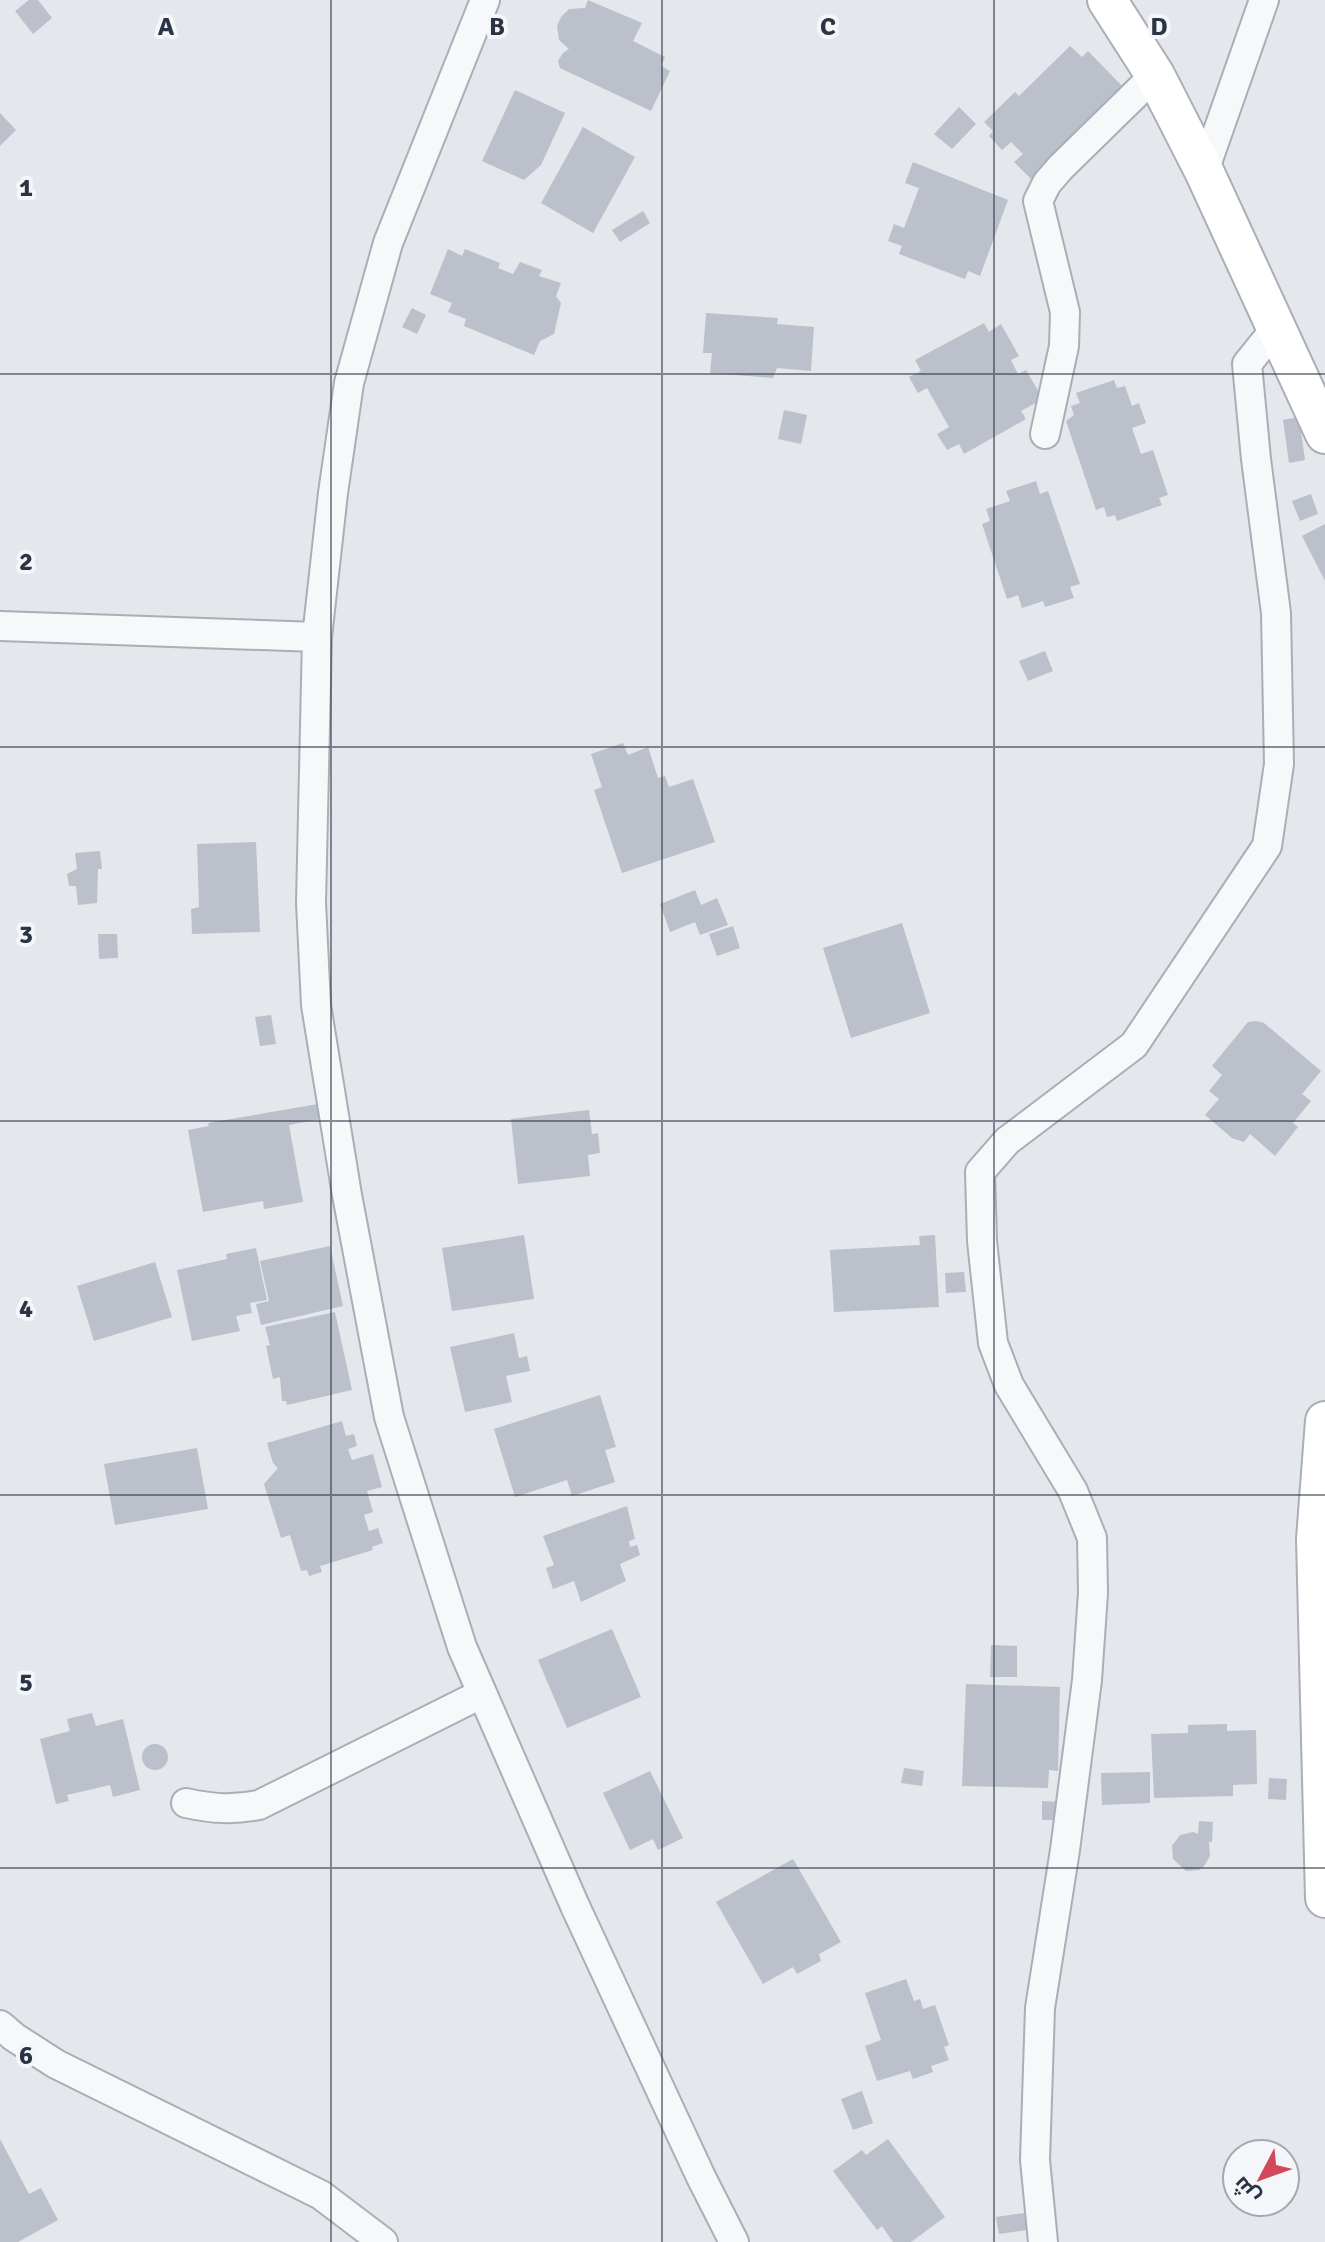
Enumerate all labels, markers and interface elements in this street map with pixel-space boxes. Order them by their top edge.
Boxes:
text: A [158,11,175,43]
text: B [489,11,505,43]
text: C [820,11,836,43]
text: D [1150,11,1168,43]
text: 1 [19,172,33,204]
text: 2 [19,546,33,578]
text: 3 [19,919,33,951]
text: 4 [19,1293,33,1325]
text: 5 [19,1667,33,1699]
text: 6 [19,2040,33,2072]
north arrow [1221,2138,1301,2218]
text: ش [1227,2171,1266,2210]

